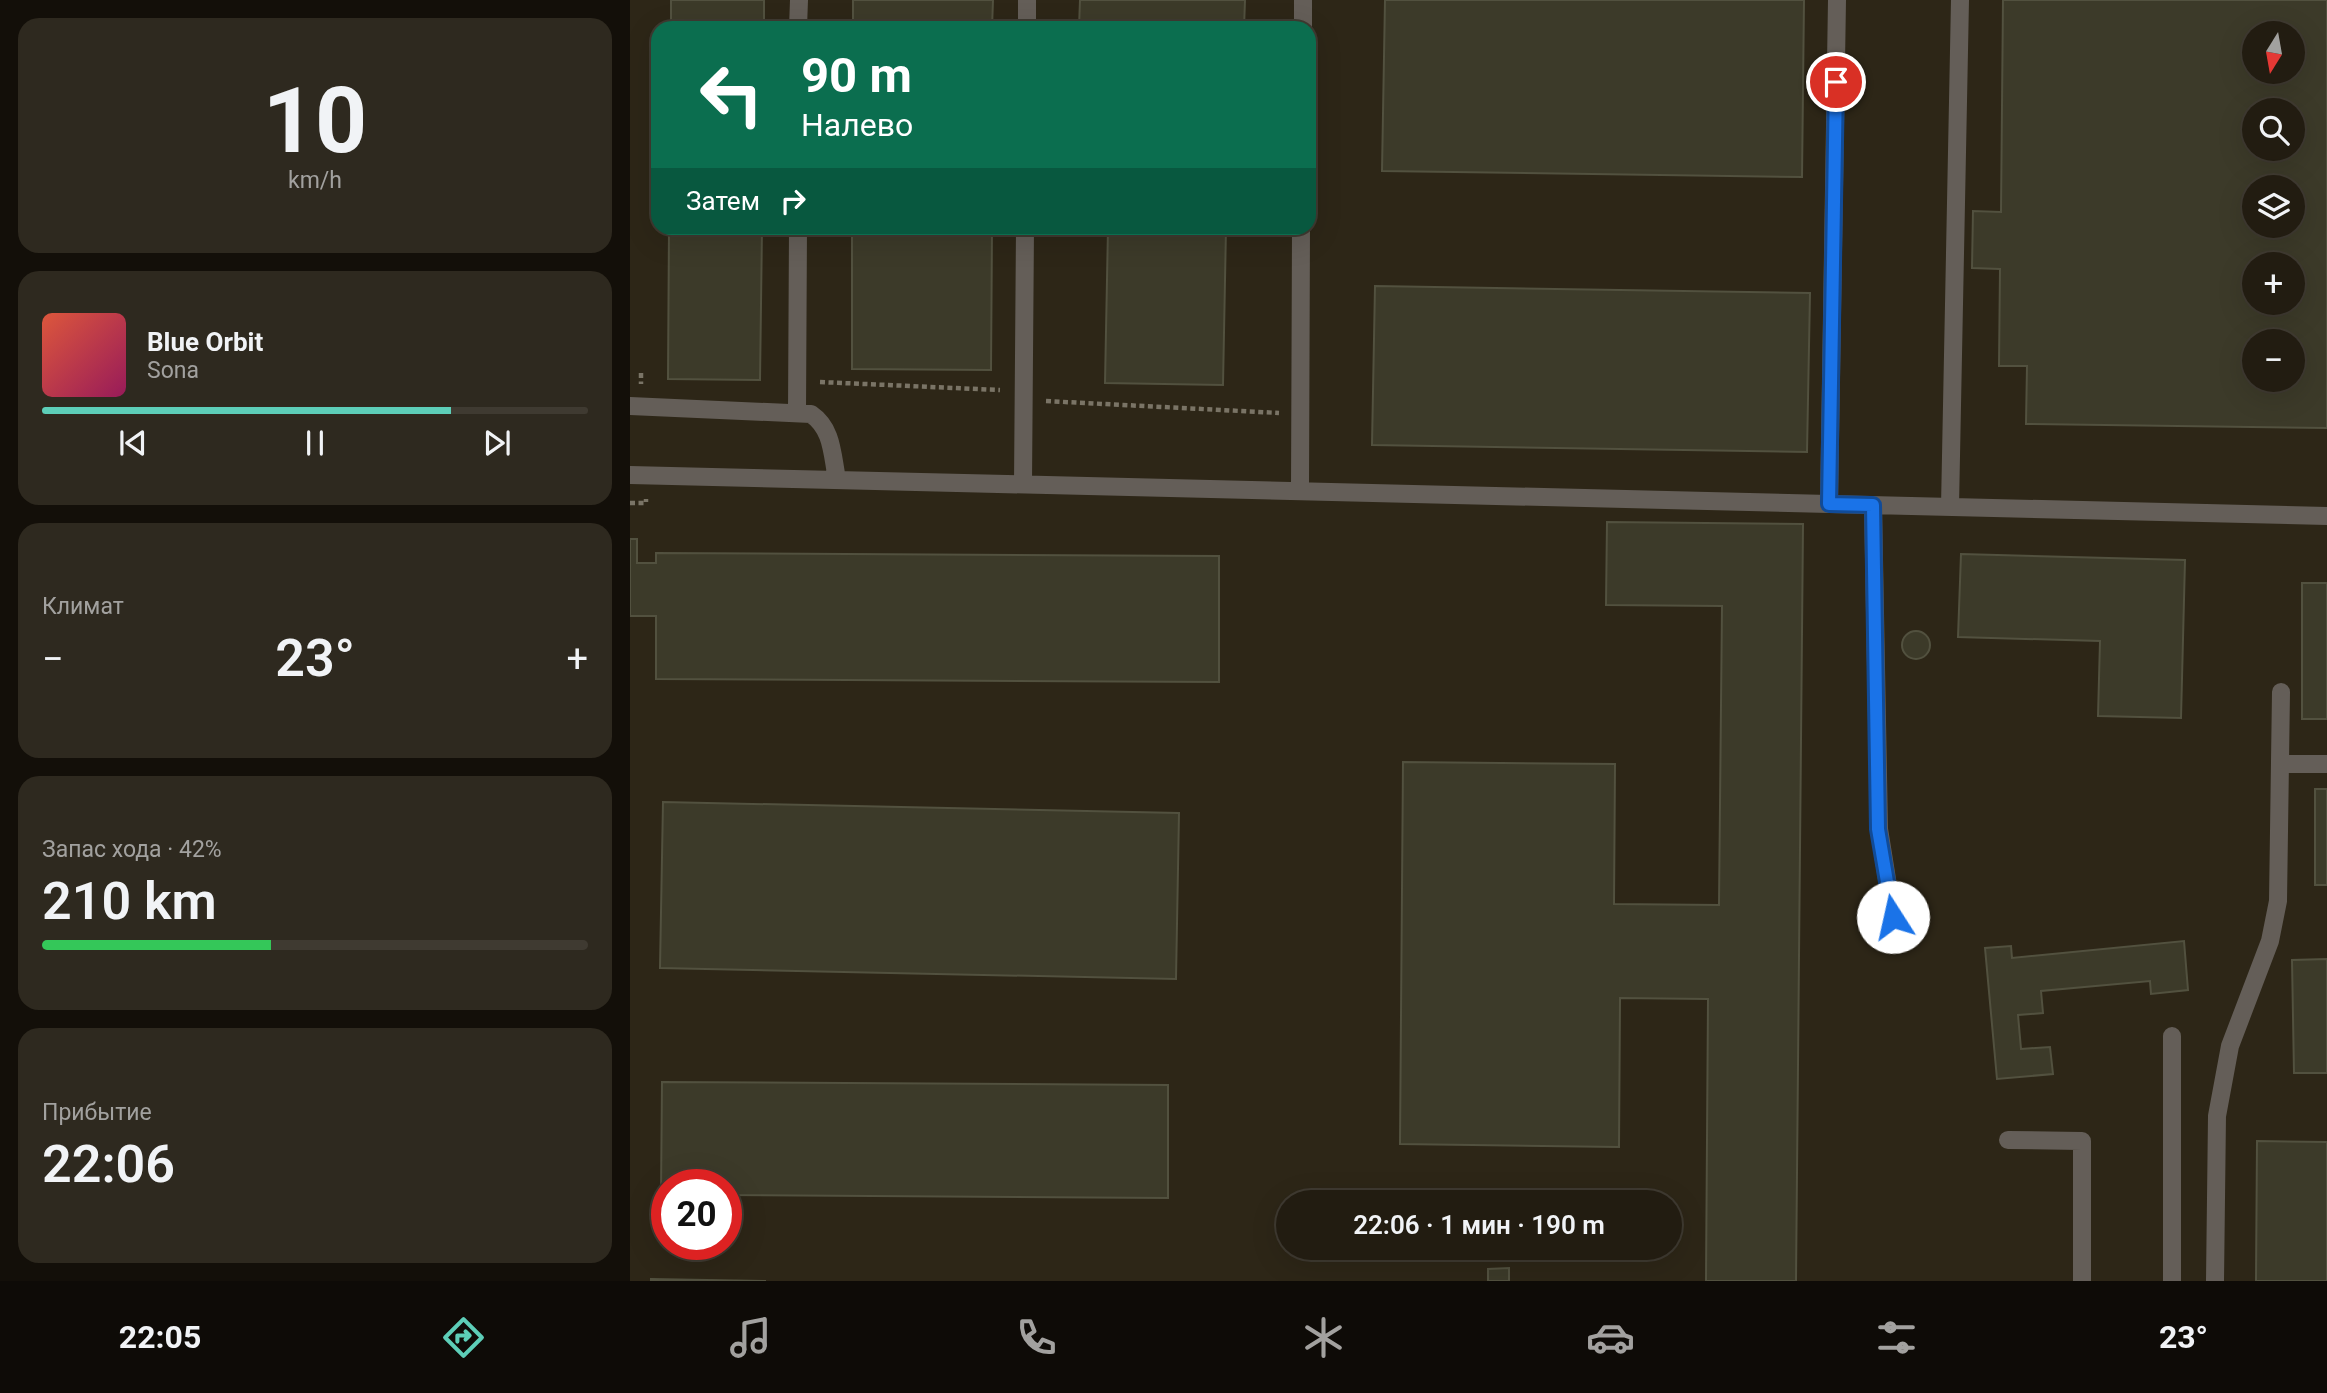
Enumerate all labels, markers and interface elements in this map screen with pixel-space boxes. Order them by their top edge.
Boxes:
north arrow [2242,21,2305,84]
map controls [2242,21,2305,392]
text: 90 m [801,47,912,104]
icon: left [686,49,777,140]
pin [1806,52,1866,112]
icon: arrive [1817,63,1855,101]
text: 10 [263,68,367,174]
button: search [2242,98,2305,161]
text: Налево [801,106,913,144]
text: km/h [288,167,342,194]
button: layers [2242,175,2305,238]
icon: right [774,182,812,220]
text: Затем [686,186,760,216]
button: + [2242,252,2305,315]
text: Blue Orbit [147,327,263,357]
button: − [2242,329,2305,392]
text: Sona [147,357,199,384]
icon: previous [114,424,152,462]
icon: pause [296,424,334,462]
icon: next [478,424,516,462]
text: Климат [42,593,124,620]
text: 23° [275,628,355,689]
text: − [42,637,64,681]
text: + [566,637,588,681]
text: Запас хода · 42% [42,836,222,863]
text: 210 km [42,871,217,932]
position arrow [1856,880,1930,954]
text: Прибытие [42,1099,152,1126]
text: 22:06 [42,1134,175,1195]
speed limit sign: 20 [651,1169,742,1260]
text: 22:06 · 1 мин · 190 m [1353,1210,1605,1240]
icon: directions [439,1313,488,1362]
icon: music [726,1313,775,1362]
icon: phone [1012,1313,1061,1362]
icon: climate [1299,1313,1348,1362]
icon: car [1586,1313,1635,1362]
icon: filters [1872,1313,1921,1362]
text: 22:05 [119,1318,201,1356]
text: 23° [2159,1318,2208,1356]

